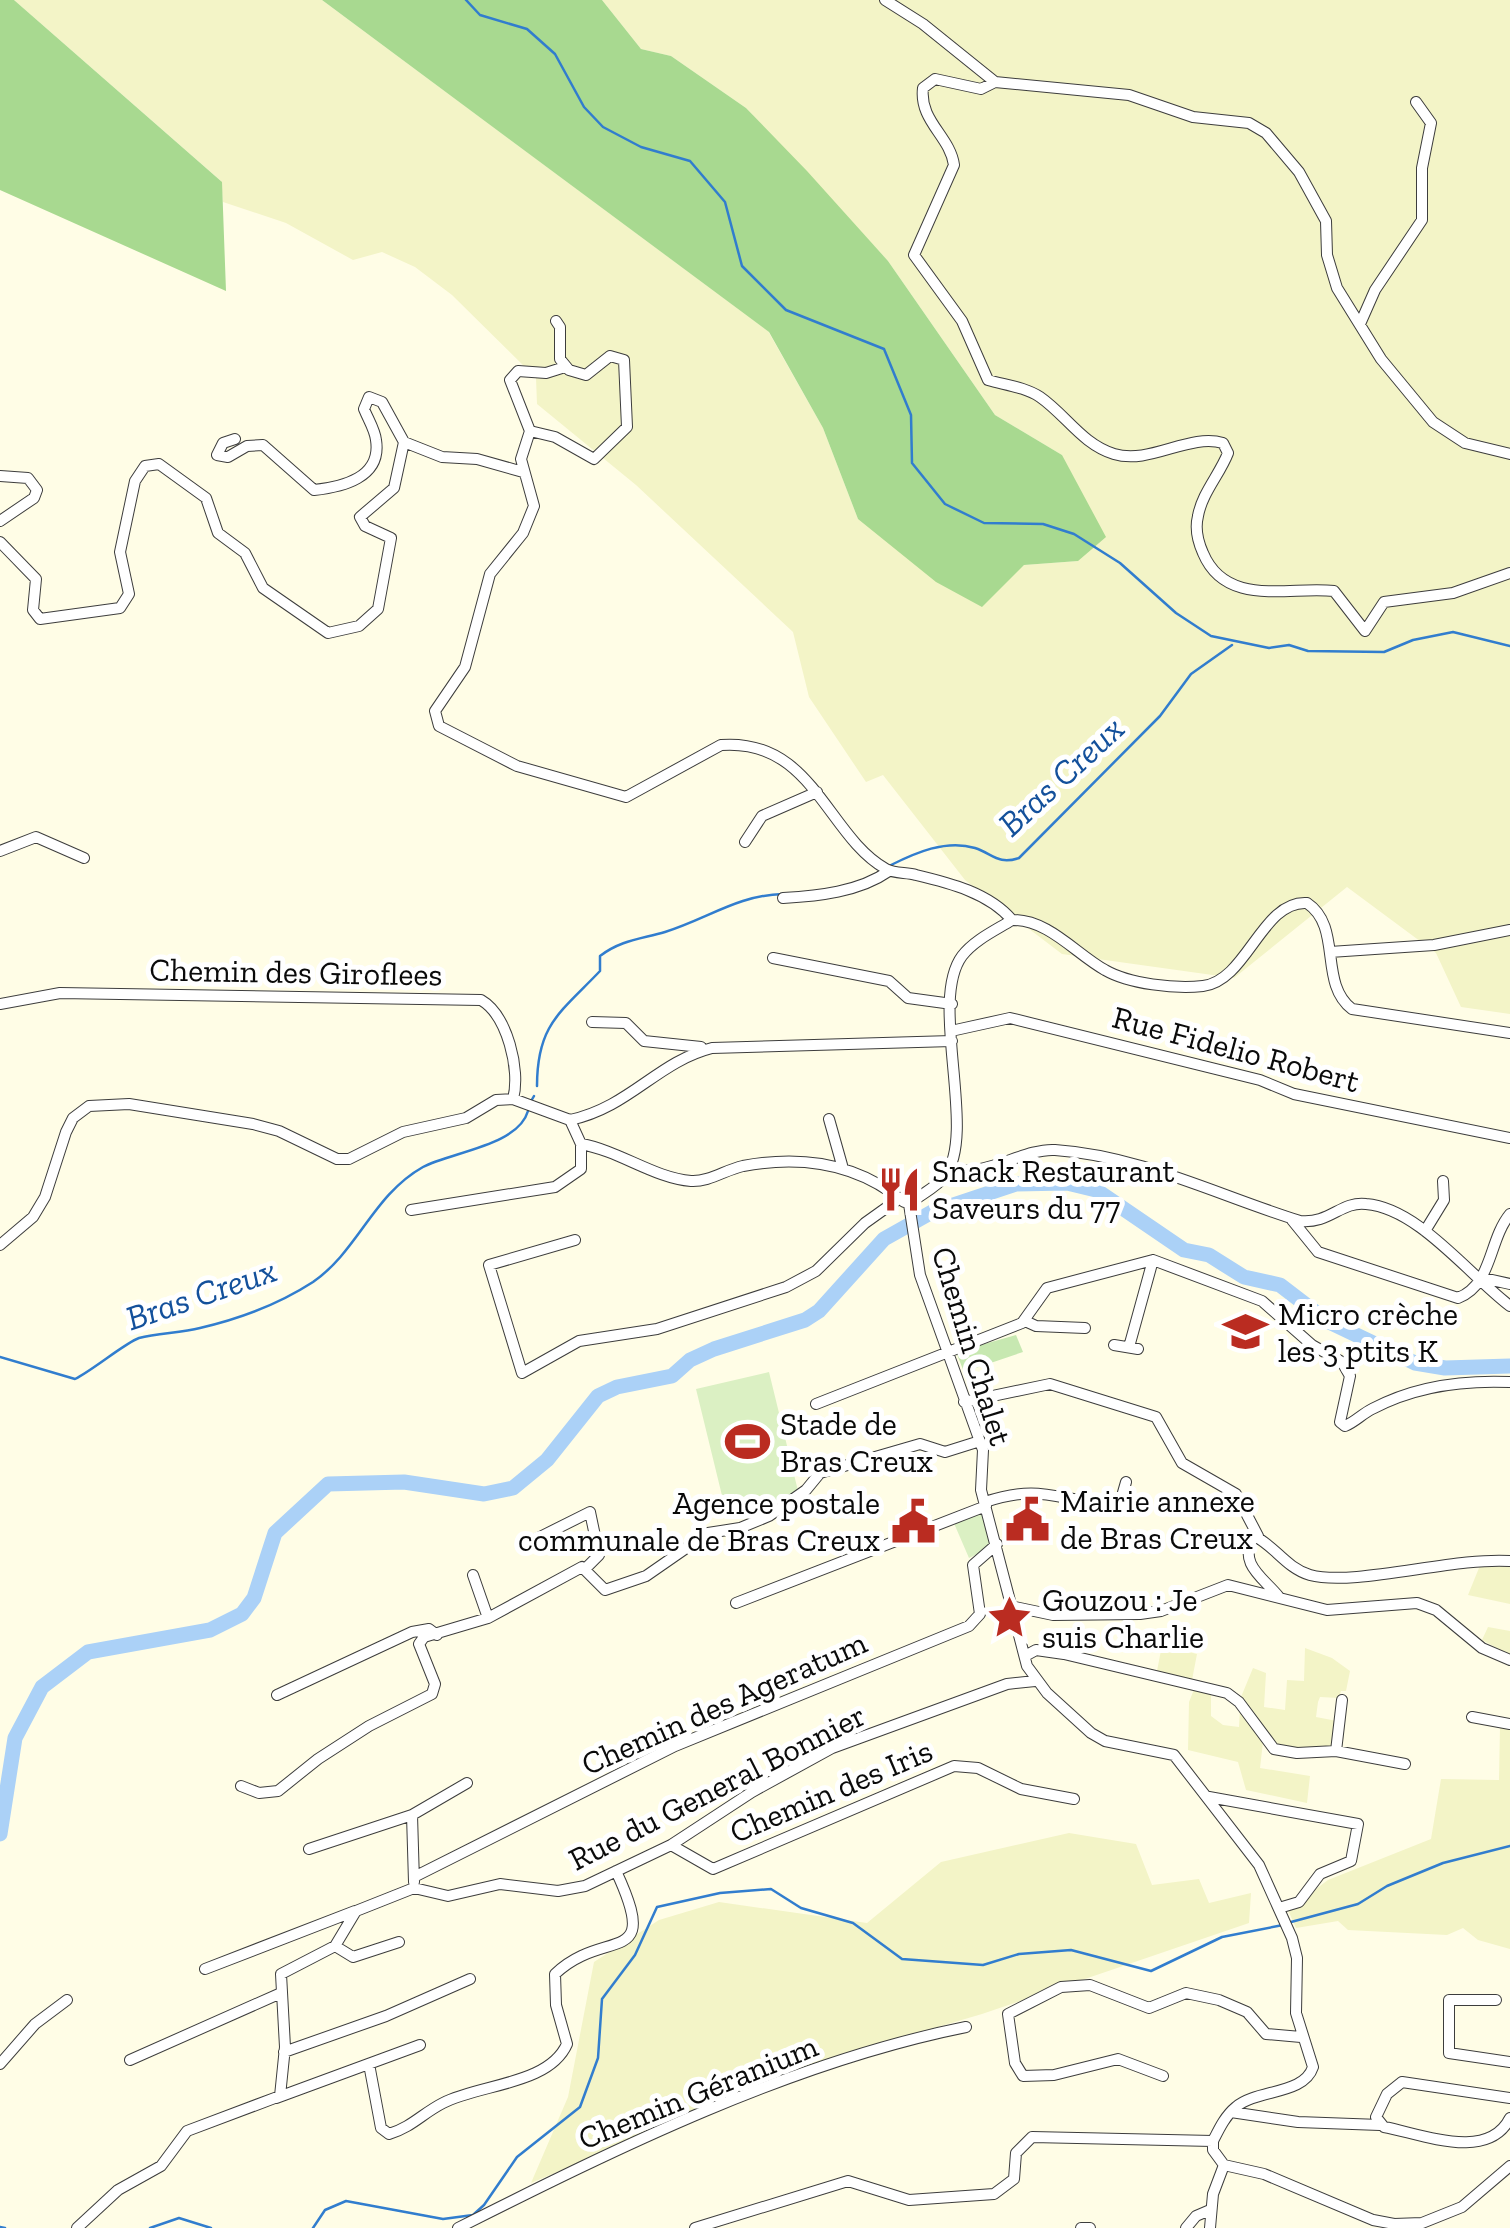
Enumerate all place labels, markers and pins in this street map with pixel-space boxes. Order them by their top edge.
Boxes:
place label: Snack Restaurant Saveurs du 77 [932,1152,1174,1227]
restaurant icon: Snack Restaurant Saveurs du 77 [875,1165,923,1213]
place label: Micro crèche les 3 ptits K [1278,1295,1458,1370]
school or university icon: Micro crèche les 3 ptits K [1221,1308,1269,1356]
place label: Stade de Bras Creux [780,1405,933,1480]
sports icon: Stade de Bras Creux [723,1418,771,1466]
place label: Mairie annexe de Bras Creux [1060,1482,1255,1557]
place label: Agence postale communale de Bras Creux [518,1484,880,1559]
public building icon: Mairie annexe de Bras Creux [1003,1495,1051,1543]
public building icon: Agence postale communale de Bras Creux [889,1497,937,1545]
place label: Gouzou : Je suis Charlie [1042,1581,1204,1656]
place icon: Gouzou : Je suis Charlie [985,1594,1033,1642]

